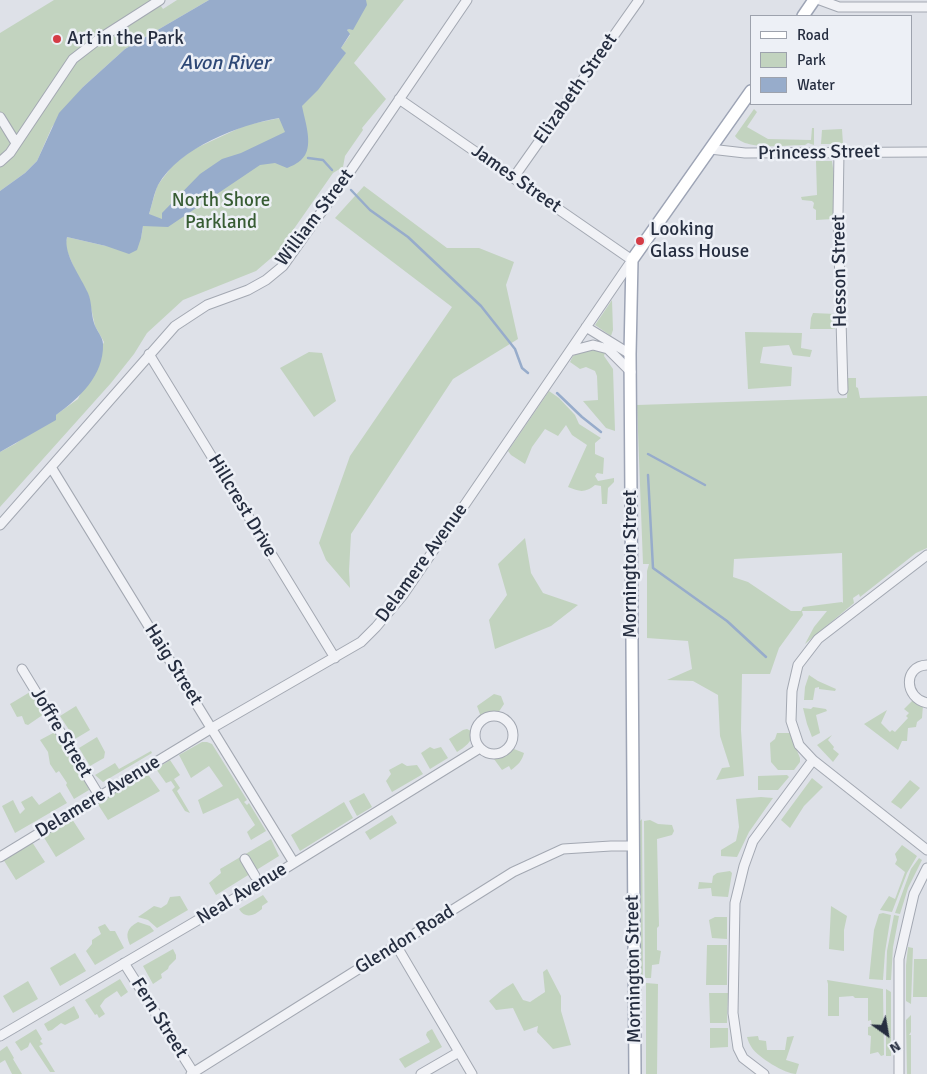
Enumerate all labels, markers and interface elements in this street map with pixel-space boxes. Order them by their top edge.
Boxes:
legend [750,15,912,105]
text: Road [797,26,829,44]
place label: Art in the Park [67,28,184,50]
street label: Elizabeth Street [529,29,623,149]
marker: Art in the Park [51,33,63,45]
text: Park [797,51,826,69]
water label: Avon River [180,52,270,76]
text: Water [797,76,835,94]
street label: James Street [467,140,565,218]
street label: Princess Street [758,141,880,165]
street label: William Street [271,165,359,271]
park label: North Shore Parkland [172,190,270,234]
street label: Hesson Street [828,214,852,328]
place label: Looking Glass House [650,219,749,263]
marker: Looking Glass House [634,235,646,247]
street label: Hillcrest Drive [202,451,282,561]
street label: Mornington Street [620,490,642,638]
street label: Delamere Avenue [371,499,473,627]
street label: Haig Street [139,620,207,710]
street label: Joffre Street [25,684,97,782]
street label: Delamere Avenue [31,751,165,843]
street label: Neal Avenue [193,858,291,930]
street label: Mornington Street [621,895,647,1043]
street label: Glendon Road [351,900,459,980]
street label: Fern Street [126,974,192,1062]
north arrow [862,1009,912,1059]
text: N [887,1037,904,1057]

